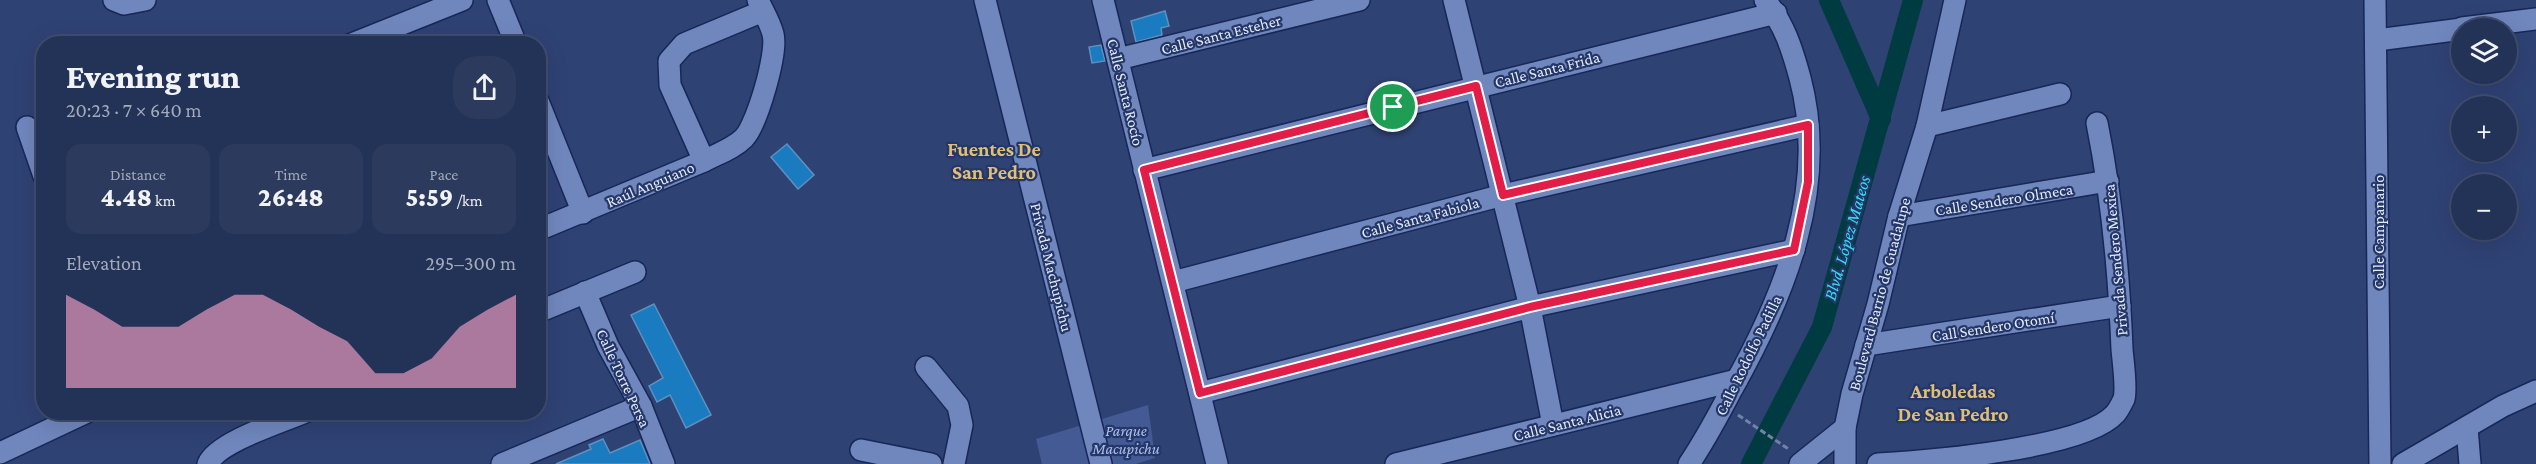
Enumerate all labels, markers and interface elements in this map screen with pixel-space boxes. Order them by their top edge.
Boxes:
street label: Calle Santa Esteher [1159,11,1283,58]
map controls [2451,18,2517,240]
button: layers [2451,18,2517,84]
street label: Calle Santa Rocío [1104,37,1147,147]
street label: Calle Santa Frida [1493,48,1602,91]
button: share [453,56,516,119]
text: Evening run [66,58,240,95]
pin [1367,81,1418,132]
icon: arrive [1376,90,1409,123]
button: + [2451,96,2517,162]
text: 20:23 · 7 × 640 m [66,99,202,121]
district label: Fuentes De San Pedro [947,138,1041,183]
street label: Raúl Anguiano [604,158,697,212]
text: Distance [110,166,166,183]
text: Time [275,166,307,183]
text: Pace [430,166,458,183]
water label: Blvd. López Mateos [1820,173,1874,303]
button: − [2451,174,2517,240]
street label: Calle Campanario [2370,175,2388,289]
street label: Calle Sendero Olmeca [1934,180,2075,219]
text: 4.48 [100,183,152,212]
text: 26:48 [258,183,324,212]
text: 5:59 [405,183,453,212]
street label: Privada Sendero Mexica [2100,183,2131,336]
text: km [152,192,176,209]
text: /km [453,192,483,209]
street label: Calle Santa Fabiola [1359,193,1481,241]
street label: Boulevard Barrio de Guadalupe [1846,196,1914,393]
street label: Privada Machupichu [1026,201,1076,334]
text: Elevation [66,252,142,274]
text: 295–300 m [425,252,516,274]
street label: Calle Rodolfo Padilla [1712,292,1785,418]
street label: Call Sendero Otomí [1931,308,2056,345]
street label: Calle Torre Persa [593,326,654,431]
district label: Arboledas De San Pedro [1898,380,2008,425]
street label: Calle Santa Alicia [1512,401,1623,444]
park label: Parque Macupichu [1091,422,1160,458]

